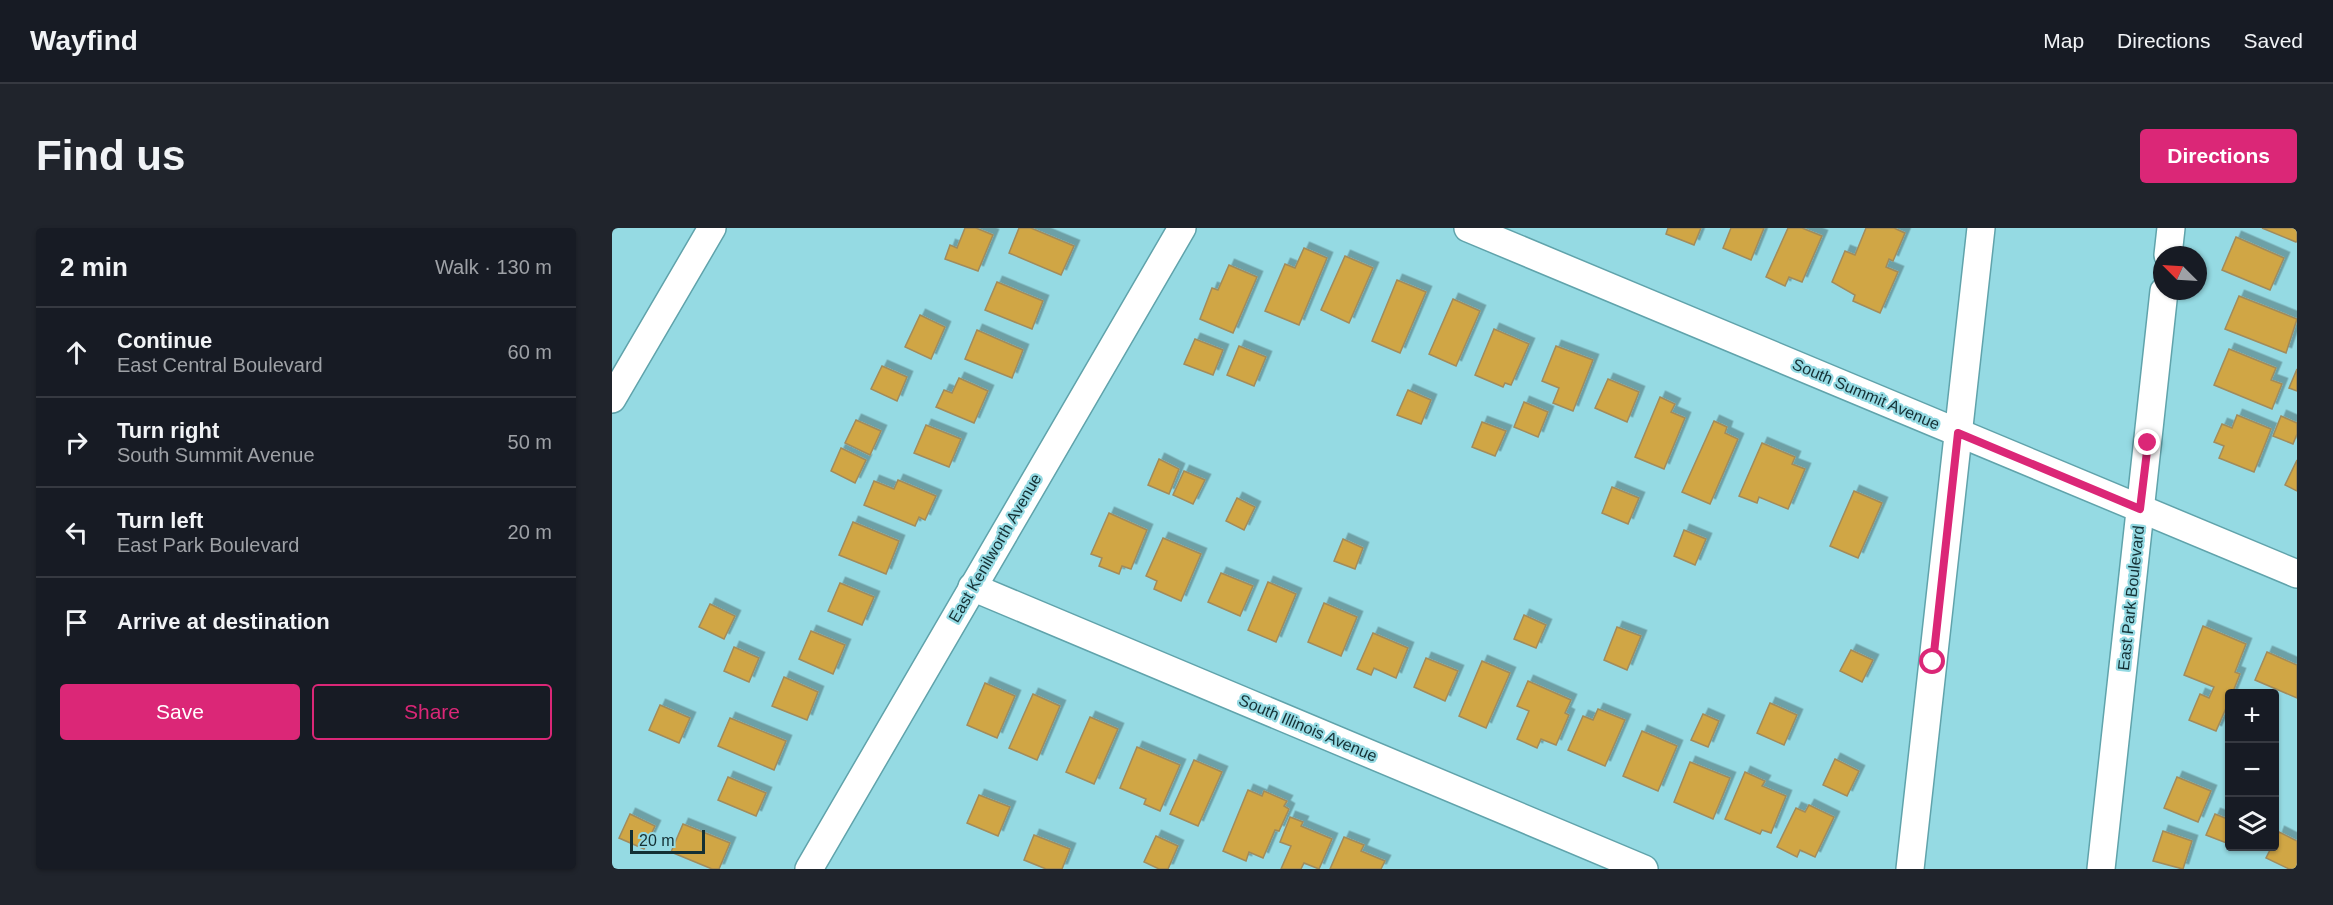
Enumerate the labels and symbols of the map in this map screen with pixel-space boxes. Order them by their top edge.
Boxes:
north arrow [2153,246,2207,300]
street label: South Summit Avenue [1790,355,1942,433]
route end [2134,429,2160,455]
street label: East Kenilworth Avenue [945,471,1045,625]
street label: East Park Boulevard [2115,525,2147,671]
route start [1919,648,1945,674]
street label: South Illinois Avenue [1236,691,1380,765]
scale bar [630,827,705,854]

